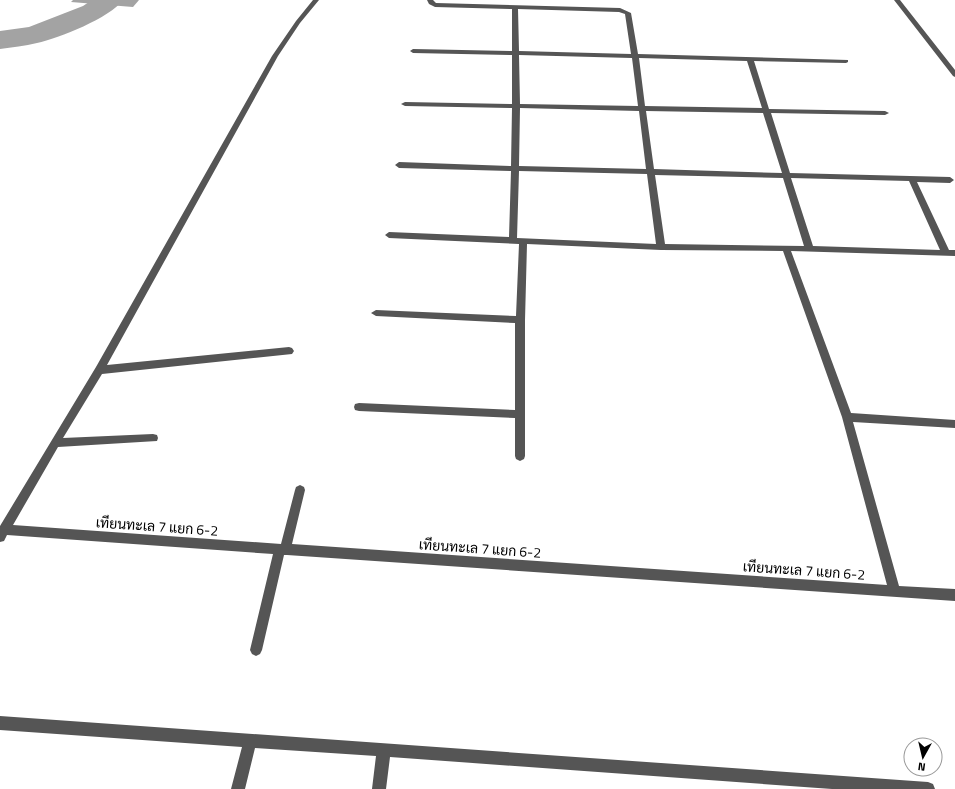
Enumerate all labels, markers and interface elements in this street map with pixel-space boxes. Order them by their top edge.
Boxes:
street label: เทียนทะเล 7 แยก 6-2 [95,511,219,541]
street label: เทียนทะเล 7 แยก 6-2 [418,533,542,563]
street label: เทียนทะเล 7 แยก 6-2 [742,555,866,585]
north arrow [903,737,943,777]
text: N [917,758,926,775]

